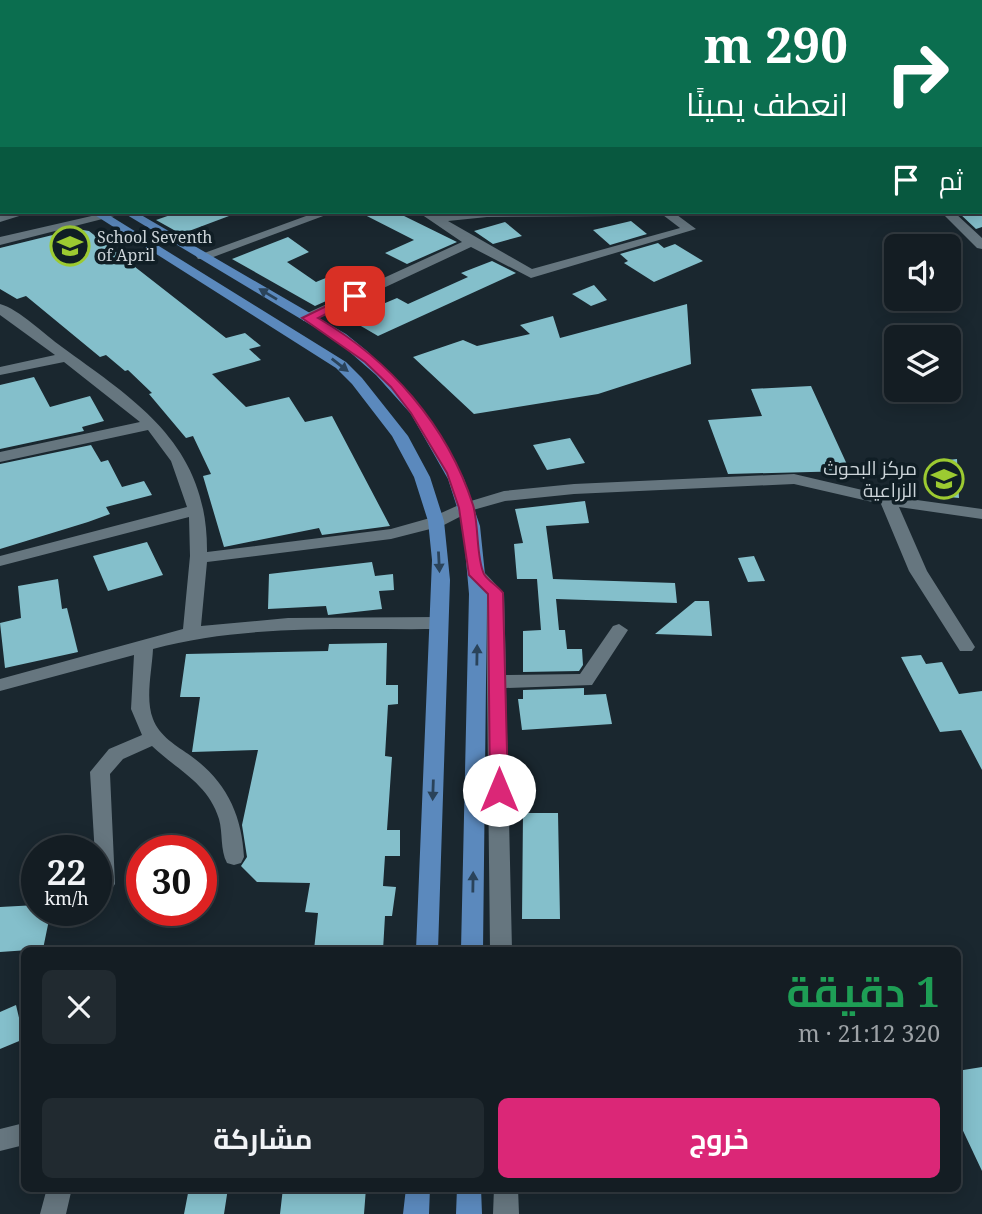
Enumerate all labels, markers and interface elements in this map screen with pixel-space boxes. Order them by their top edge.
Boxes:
text: 290 m [704,11,848,77]
icon: right [872,28,963,119]
text: انعطف يمينًا [686,82,848,125]
icon: arrive [887,161,925,199]
text: ثم [939,162,963,198]
school or university icon: School Seventh of April [49,225,91,267]
place label: School Seventh of April [97,226,213,266]
map controls [884,234,961,402]
button: sound [884,234,961,311]
pin [325,266,385,326]
icon: arrive [336,277,374,315]
one-way arrow [259,288,278,300]
button: layers [884,325,961,402]
one-way arrow [331,358,349,373]
place label: مركز البحوث الزراعية [823,455,917,503]
school or university icon: مركز البحوث الزراعية [923,458,965,500]
one-way arrow [434,552,445,574]
one-way arrow [471,643,483,665]
position arrow [462,753,536,827]
one-way arrow [428,779,439,801]
speed limit sign: 30 [126,835,217,926]
text: 22 [47,848,86,895]
one-way arrow [468,871,479,893]
text: km/h [44,886,89,910]
text: 1 دقيقة [787,962,940,1019]
button: close [42,970,116,1044]
text: 320 m · 21:12 [798,1017,940,1049]
button: مشاركة [42,1098,484,1178]
button: خروج [498,1098,940,1178]

